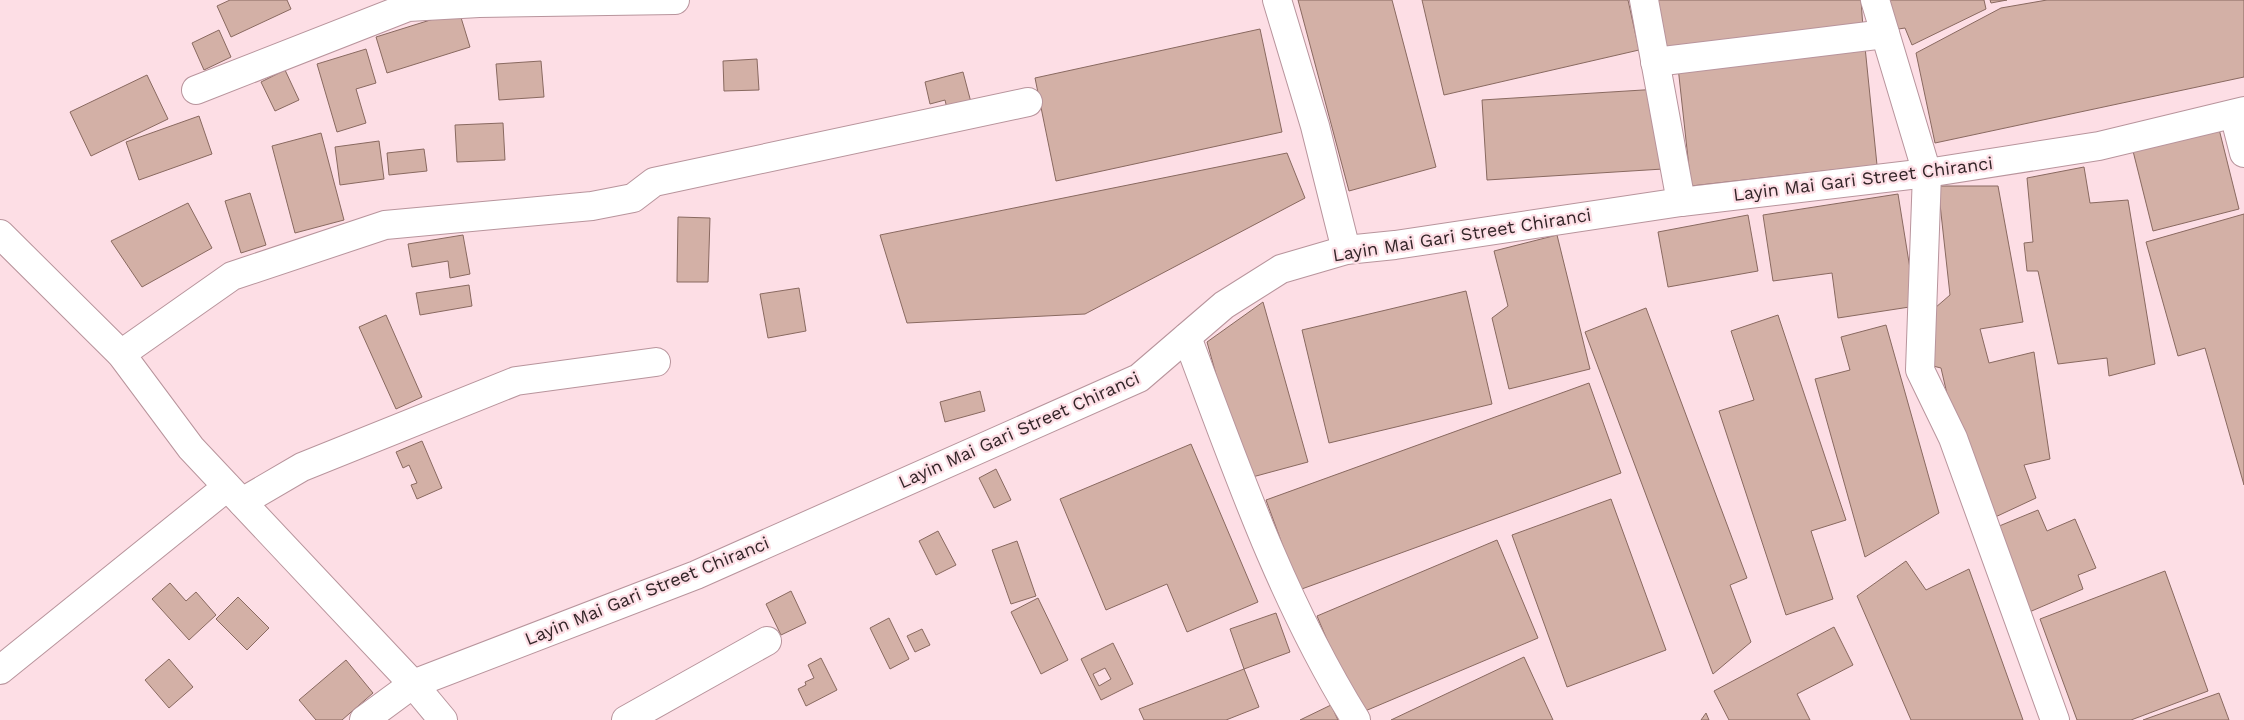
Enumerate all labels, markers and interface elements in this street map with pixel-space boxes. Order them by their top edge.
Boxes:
street label: Layin Mai Gari Street Chiranci [1732,152,1994,205]
street label: Layin Mai Gari Street Chiranci [1331,204,1593,265]
street label: Layin Mai Gari Street Chiranci [895,367,1143,492]
street label: Layin Mai Gari Street Chiranci [522,532,772,649]

